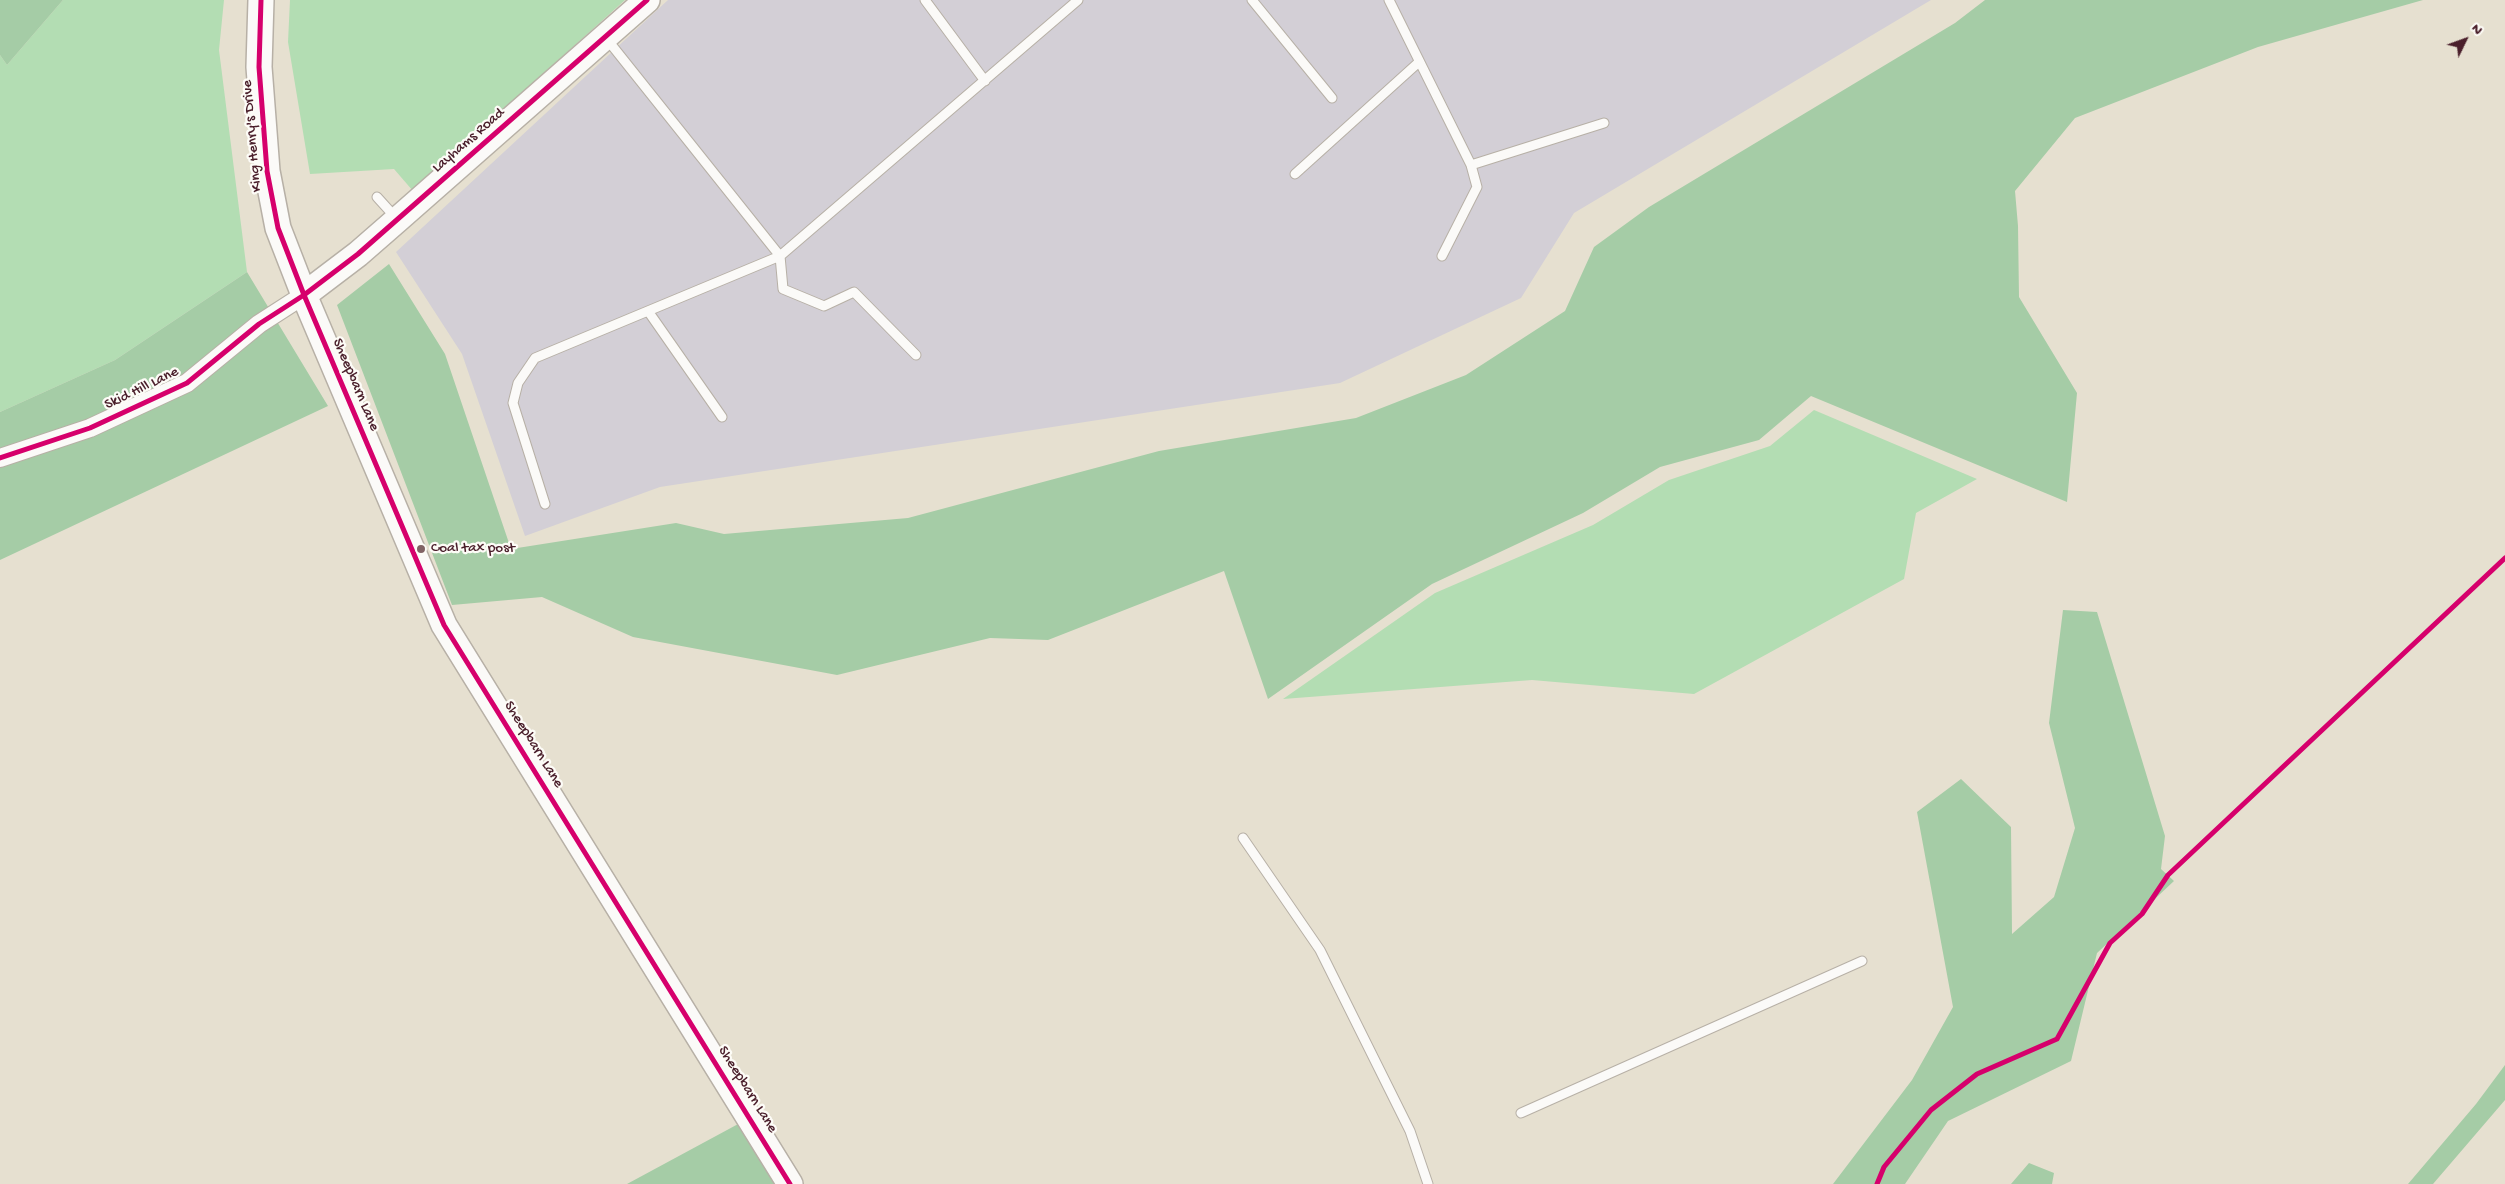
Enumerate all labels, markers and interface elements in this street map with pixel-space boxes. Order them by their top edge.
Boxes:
north arrow [2440,15,2490,65]
text: N [2467,21,2486,39]
street label: King Henry's Drive [239,79,267,193]
street label: Layhams Road [429,105,509,177]
street label: Sheepbarn Lane [327,336,383,434]
street label: Skid Hill Lane [102,363,182,415]
place label: Coal tax post [431,540,515,558]
marker: Coal tax post [415,543,427,555]
street label: Sheepbarn Lane [499,698,567,792]
street label: Sheepbarn Lane [713,1043,781,1137]

